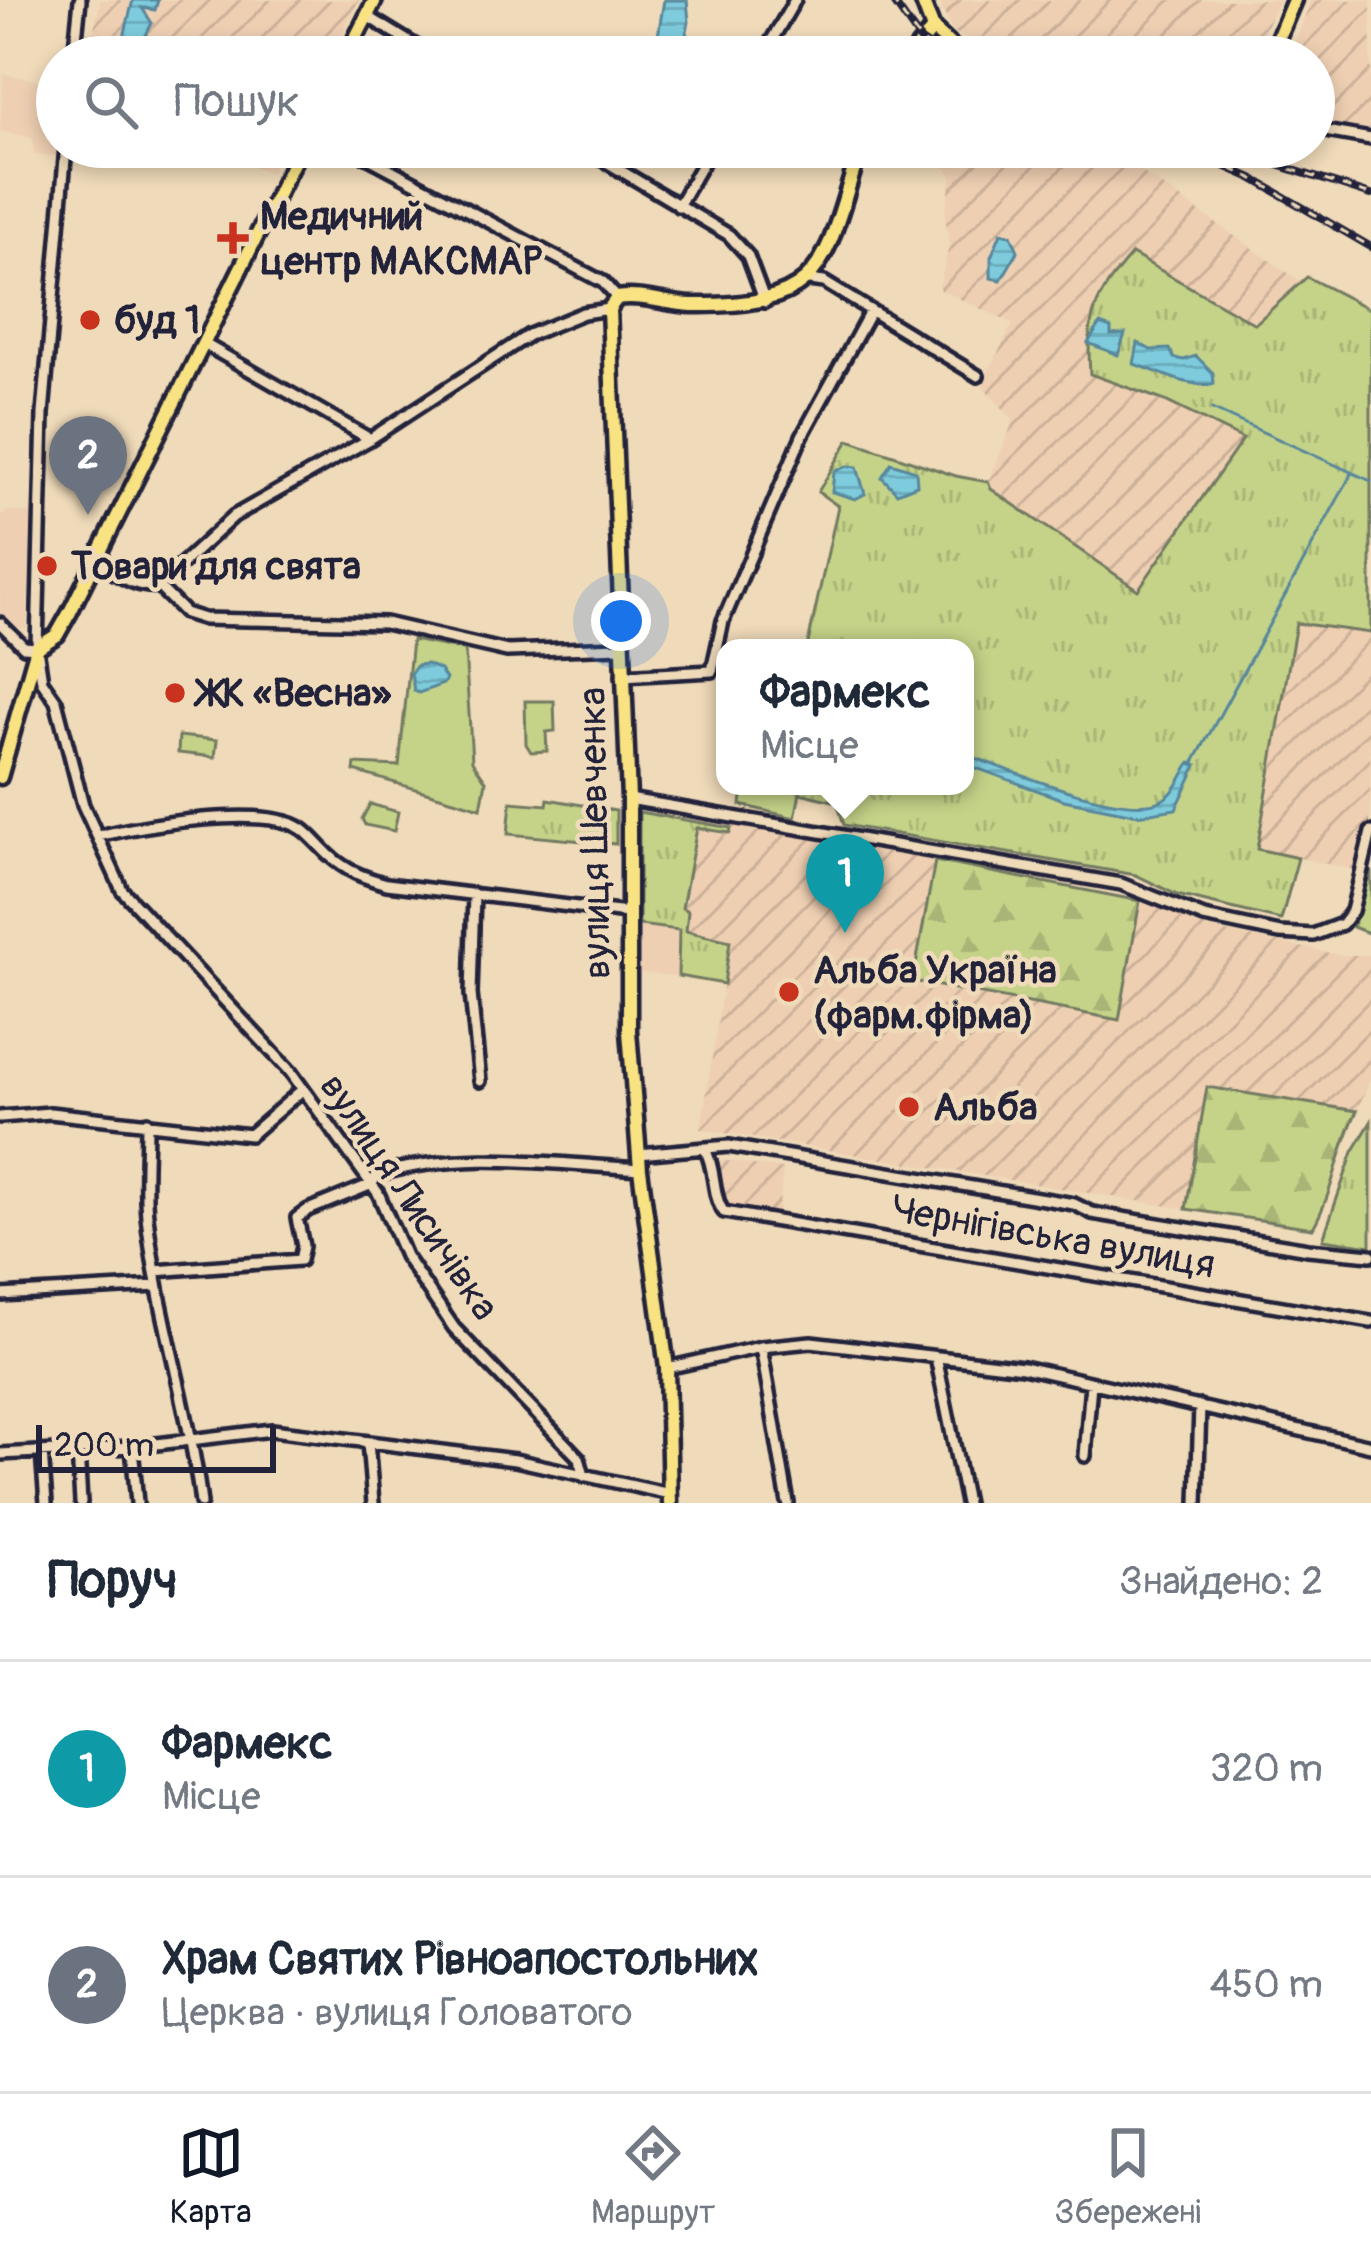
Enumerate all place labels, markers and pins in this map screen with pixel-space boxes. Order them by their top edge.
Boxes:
place label: Медичний центр МАКСМАР [260,192,543,286]
marker: Медичний центр МАКСМАР [217,222,249,254]
place label: буд 1 [114,296,200,345]
marker: буд 1 [77,307,103,333]
pin: 2 [49,416,127,515]
place label: Товари для свята [71,542,361,591]
marker: Товари для свята [34,553,60,579]
place label: ЖК «Весна» [193,669,391,718]
marker: ЖК «Весна» [162,680,188,706]
pin: 1 [806,834,884,933]
place label: Альба Україна (фарм.фірма) [813,946,1057,1040]
marker: Альба Україна (фарм.фірма) [776,979,802,1005]
place label: Альба [933,1083,1037,1132]
marker: Альба [896,1094,922,1120]

